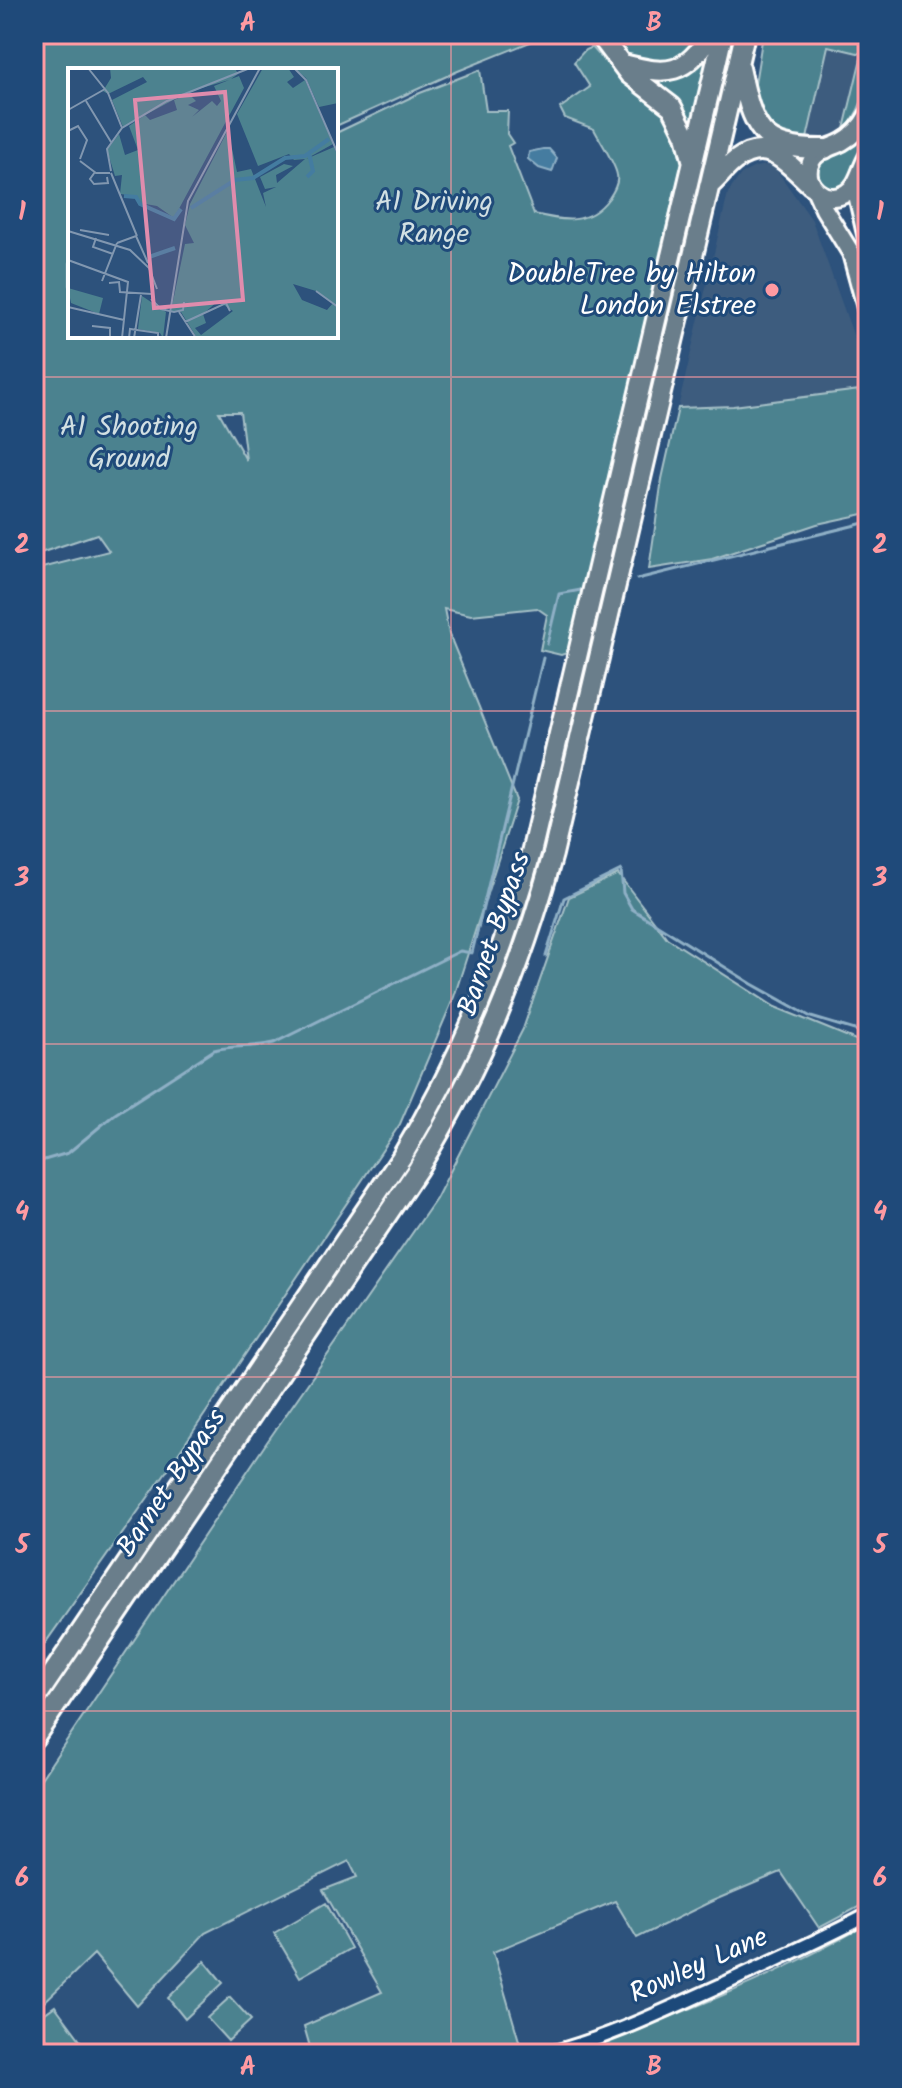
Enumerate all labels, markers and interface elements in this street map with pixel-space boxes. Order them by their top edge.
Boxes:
text: A [240,3,256,45]
text: B [646,3,662,45]
inset map [68,68,338,338]
park label: A1 Driving Range [375,180,493,257]
text: 1 [18,192,26,234]
text: 1 [876,192,884,234]
place label: DoubleTree by Hilton London Elstree [507,252,756,329]
marker: DoubleTree by Hilton London Elstree [763,281,781,299]
park label: A1 Shooting Ground [60,405,198,482]
text: 2 [14,525,30,567]
text: 2 [872,525,888,567]
street label: Barnet Bypass [446,846,544,1022]
text: 3 [14,858,29,900]
text: 3 [872,858,887,900]
text: 4 [15,1192,29,1234]
text: 4 [873,1192,887,1234]
street label: Barnet Bypass [105,1399,239,1567]
text: 5 [14,1525,30,1567]
text: 5 [872,1525,888,1567]
text: 6 [15,1858,29,1900]
text: 6 [873,1858,887,1900]
street label: Rowley Lane [622,1915,776,2017]
text: A [240,2047,256,2088]
text: B [646,2047,662,2088]

